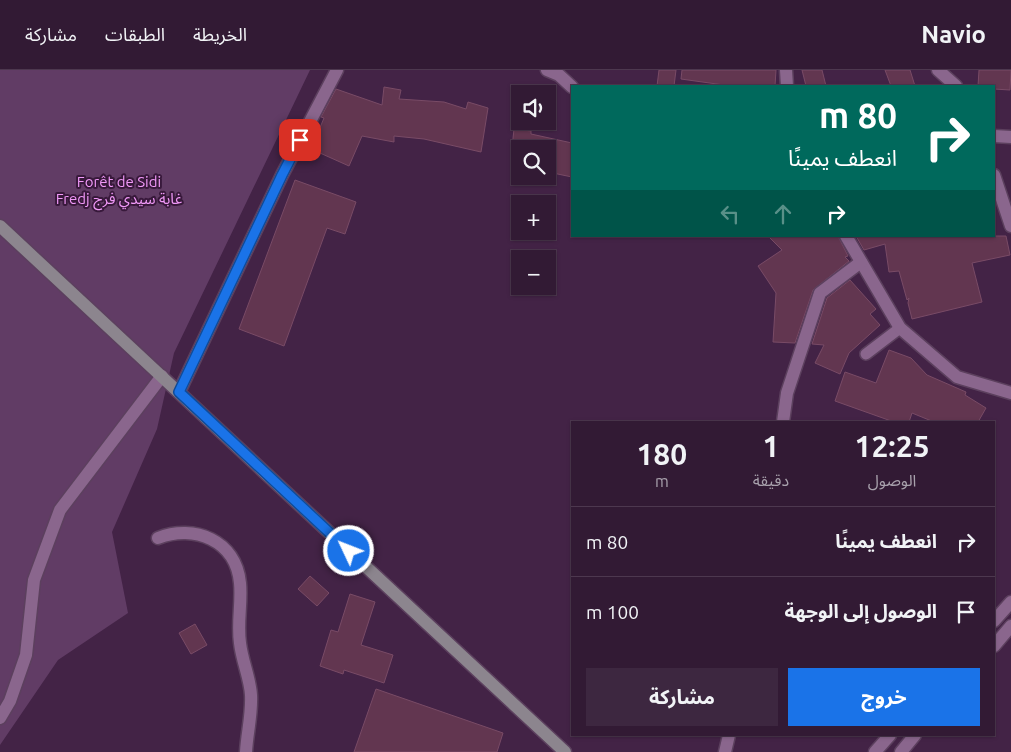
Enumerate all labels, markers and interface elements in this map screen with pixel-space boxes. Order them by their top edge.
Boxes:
text: Navio [921,21,986,48]
text: مشاركة [25,24,77,44]
text: الطبقات [105,24,165,44]
text: الخريطة [193,24,247,44]
map controls [511,85,556,295]
button: sound [511,85,556,130]
text: 80 m [819,95,897,135]
icon: right [915,105,980,170]
pin [279,119,321,161]
icon: arrive [286,126,314,154]
button: search [511,140,556,185]
text: انعطف يمينًا [788,145,897,170]
park label: Forêt de Sidi Fredj غابة سيدي فرج [56,173,183,211]
button: + [511,195,556,240]
icon: left [716,200,744,228]
icon: ahead [769,200,797,228]
icon: right [822,200,850,228]
button: − [511,250,556,295]
text: 1 [762,429,779,463]
text: 12:25 [855,429,930,463]
text: 180 [636,437,687,471]
text: دقيقة [753,471,789,489]
text: الوصول [868,471,916,489]
text: m [655,472,669,490]
position arrow [322,524,374,576]
icon: right [952,528,980,556]
text: انعطف يمينًا [835,530,937,552]
text: 80 m [586,531,628,553]
icon: arrive [952,598,980,626]
text: الوصول إلى الوجهة [785,600,937,622]
text: 100 m [586,601,639,623]
button: مشاركة [586,668,778,726]
button: خروج [788,668,980,726]

